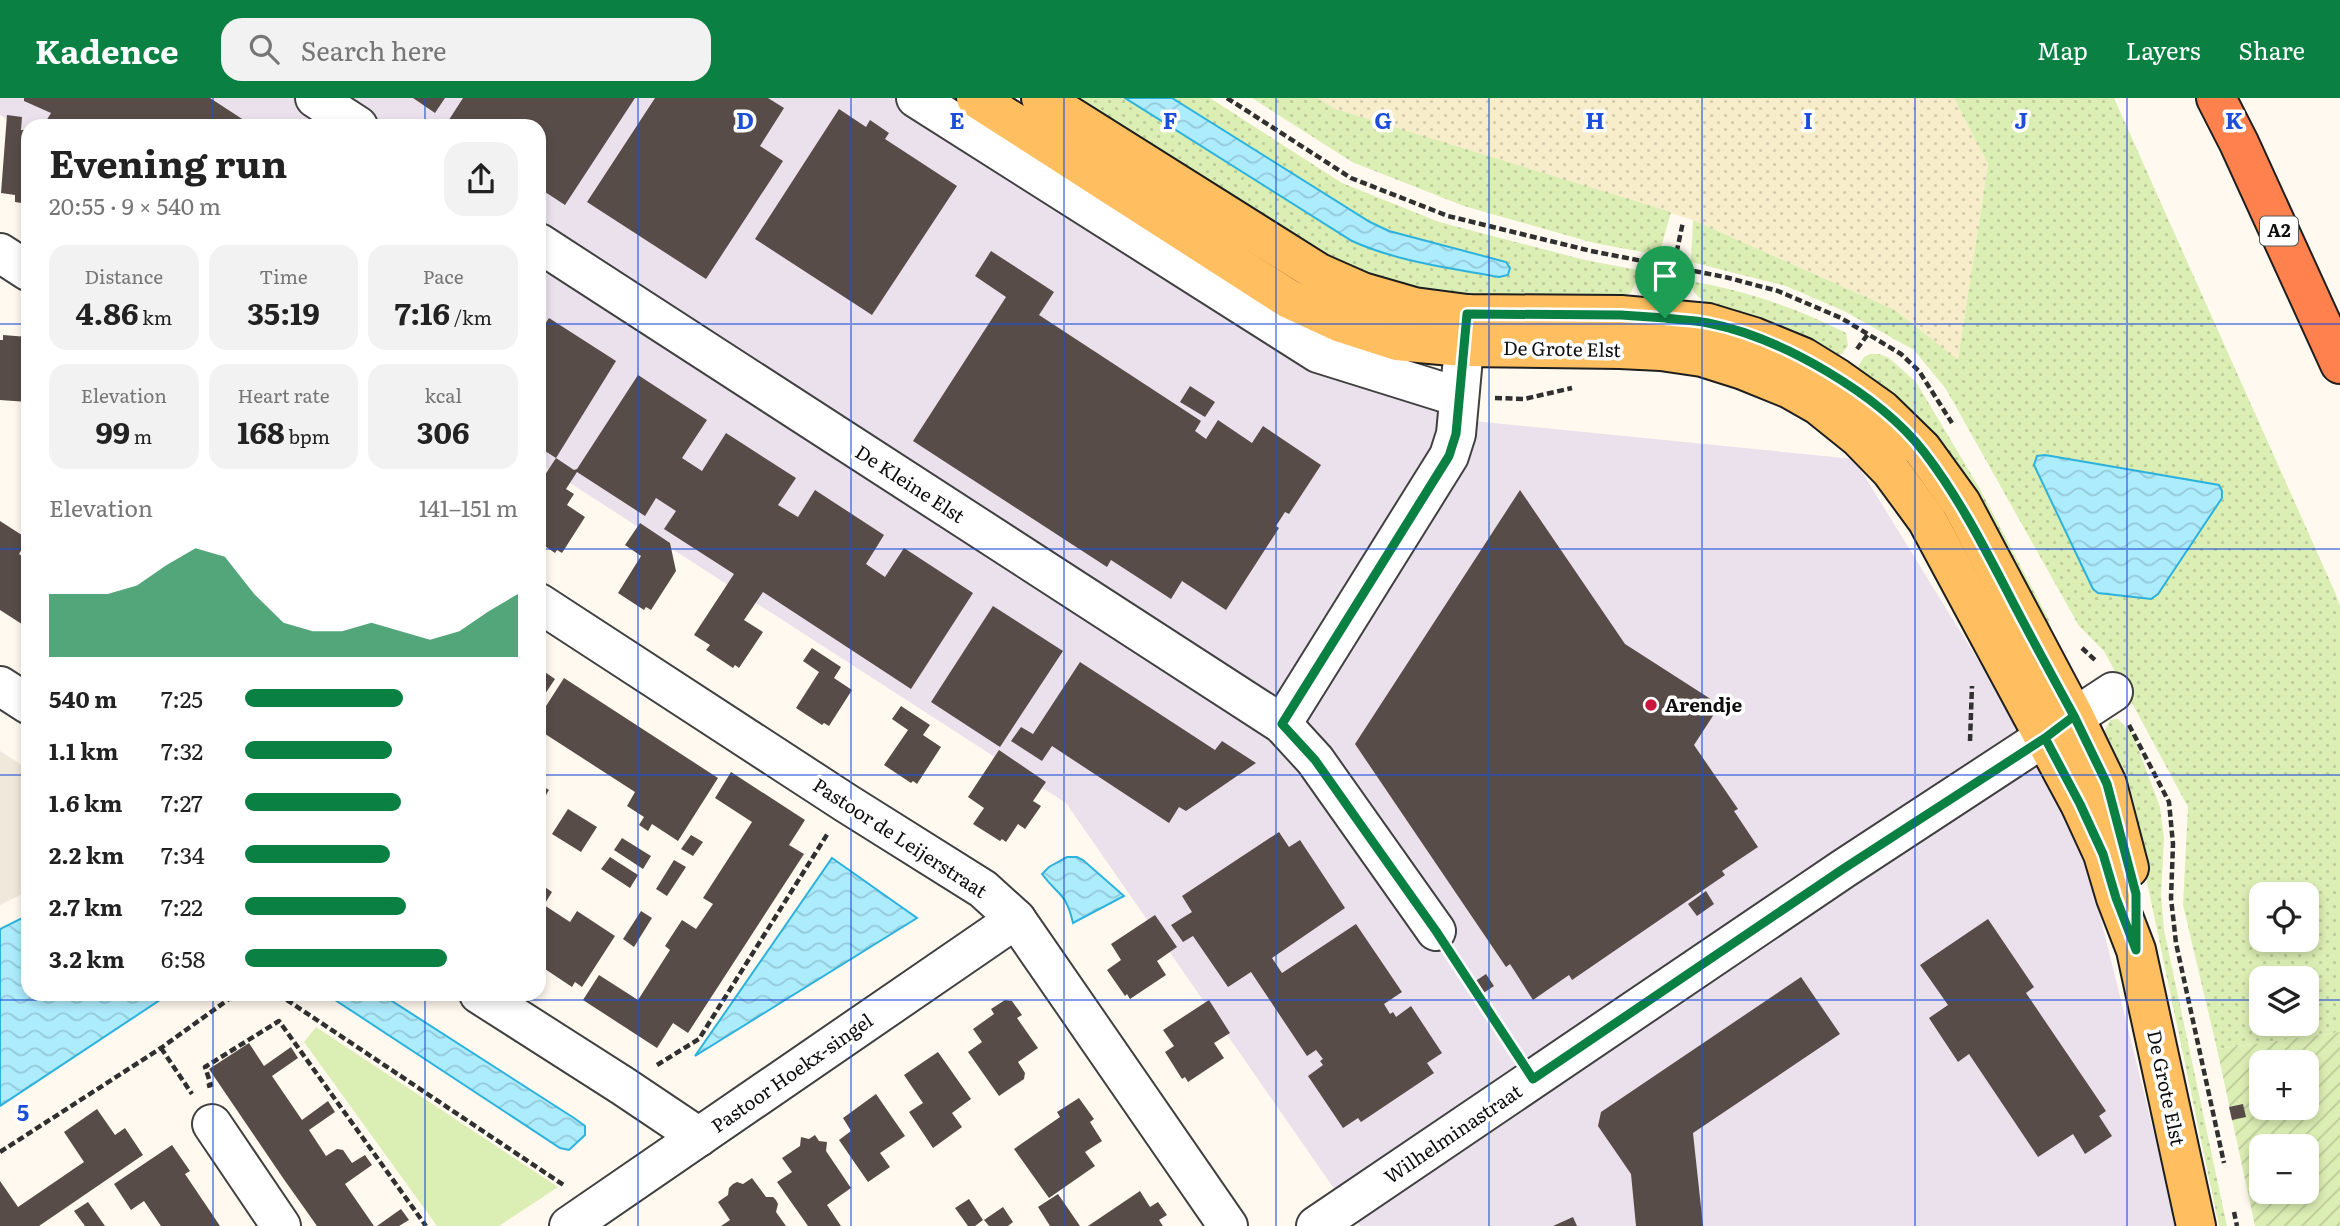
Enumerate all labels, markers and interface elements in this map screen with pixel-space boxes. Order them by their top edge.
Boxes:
search box [221,18,711,81]
text: Kadence [35,25,179,74]
icon: search [245,30,283,68]
text: Search here [301,30,447,69]
text: Map [2037,32,2088,67]
text: Layers [2126,32,2200,67]
text: Share [2238,32,2305,67]
text: D [736,102,754,136]
text: E [949,102,965,136]
text: F [1163,102,1178,136]
text: G [1374,102,1392,136]
text: H [1585,102,1605,136]
text: I [1803,102,1813,136]
text: J [2014,102,2028,136]
text: K [2225,102,2243,136]
text: Evening run [49,133,287,190]
button: share [444,142,518,216]
text: 20:55 · 9 × 540 m [49,188,221,222]
road number: A2 [2260,216,2298,246]
pin [1635,246,1695,318]
icon: arrive [1646,257,1684,295]
text: Distance [85,262,163,290]
text: Time [259,262,308,290]
text: Pace [423,262,464,290]
text: 4.86 [75,290,139,334]
text: 35:19 [247,290,320,334]
text: 7:16 [394,290,450,334]
text: km [139,303,172,331]
text: /km [450,303,492,331]
street label: De Grote Elst [1503,333,1621,363]
text: Elevation [81,381,167,409]
text: Heart rate [237,381,330,409]
text: kcal [424,381,462,409]
text: 99 [95,409,130,453]
text: 168 [237,409,285,453]
text: 306 [417,409,470,453]
text: m [130,422,152,450]
text: bpm [285,422,330,450]
street label: De Kleine Elst [850,437,971,529]
text: Elevation [49,490,153,524]
text: 141–151 m [419,490,518,524]
text: 540 m [49,681,117,715]
text: 7:25 [161,681,203,715]
place label: Arendje [1665,690,1742,718]
marker: Arendje [1643,697,1659,713]
text: 1.1 km [49,733,119,767]
text: 7:32 [161,733,203,767]
street label: Pastoor de Leijerstraat [808,770,993,904]
text: 1.6 km [49,785,122,819]
text: 7:27 [161,785,203,819]
text: 2.2 km [49,837,124,871]
text: 7:34 [161,837,205,871]
map controls [2249,882,2319,1204]
button: locate [2249,882,2319,952]
text: 2.7 km [49,889,123,923]
text: 7:22 [161,889,203,923]
text: 3.2 km [49,941,125,975]
text: 6:58 [161,941,205,975]
button: layers [2249,966,2319,1036]
street label: Pastoor Hoekx-singel [705,1006,878,1139]
street label: De Grote Elst [2141,1027,2193,1149]
button: + [2249,1050,2319,1120]
street label: Wilhelminastraat [1378,1076,1527,1190]
text: 5 [17,1094,29,1128]
button: − [2249,1134,2319,1204]

